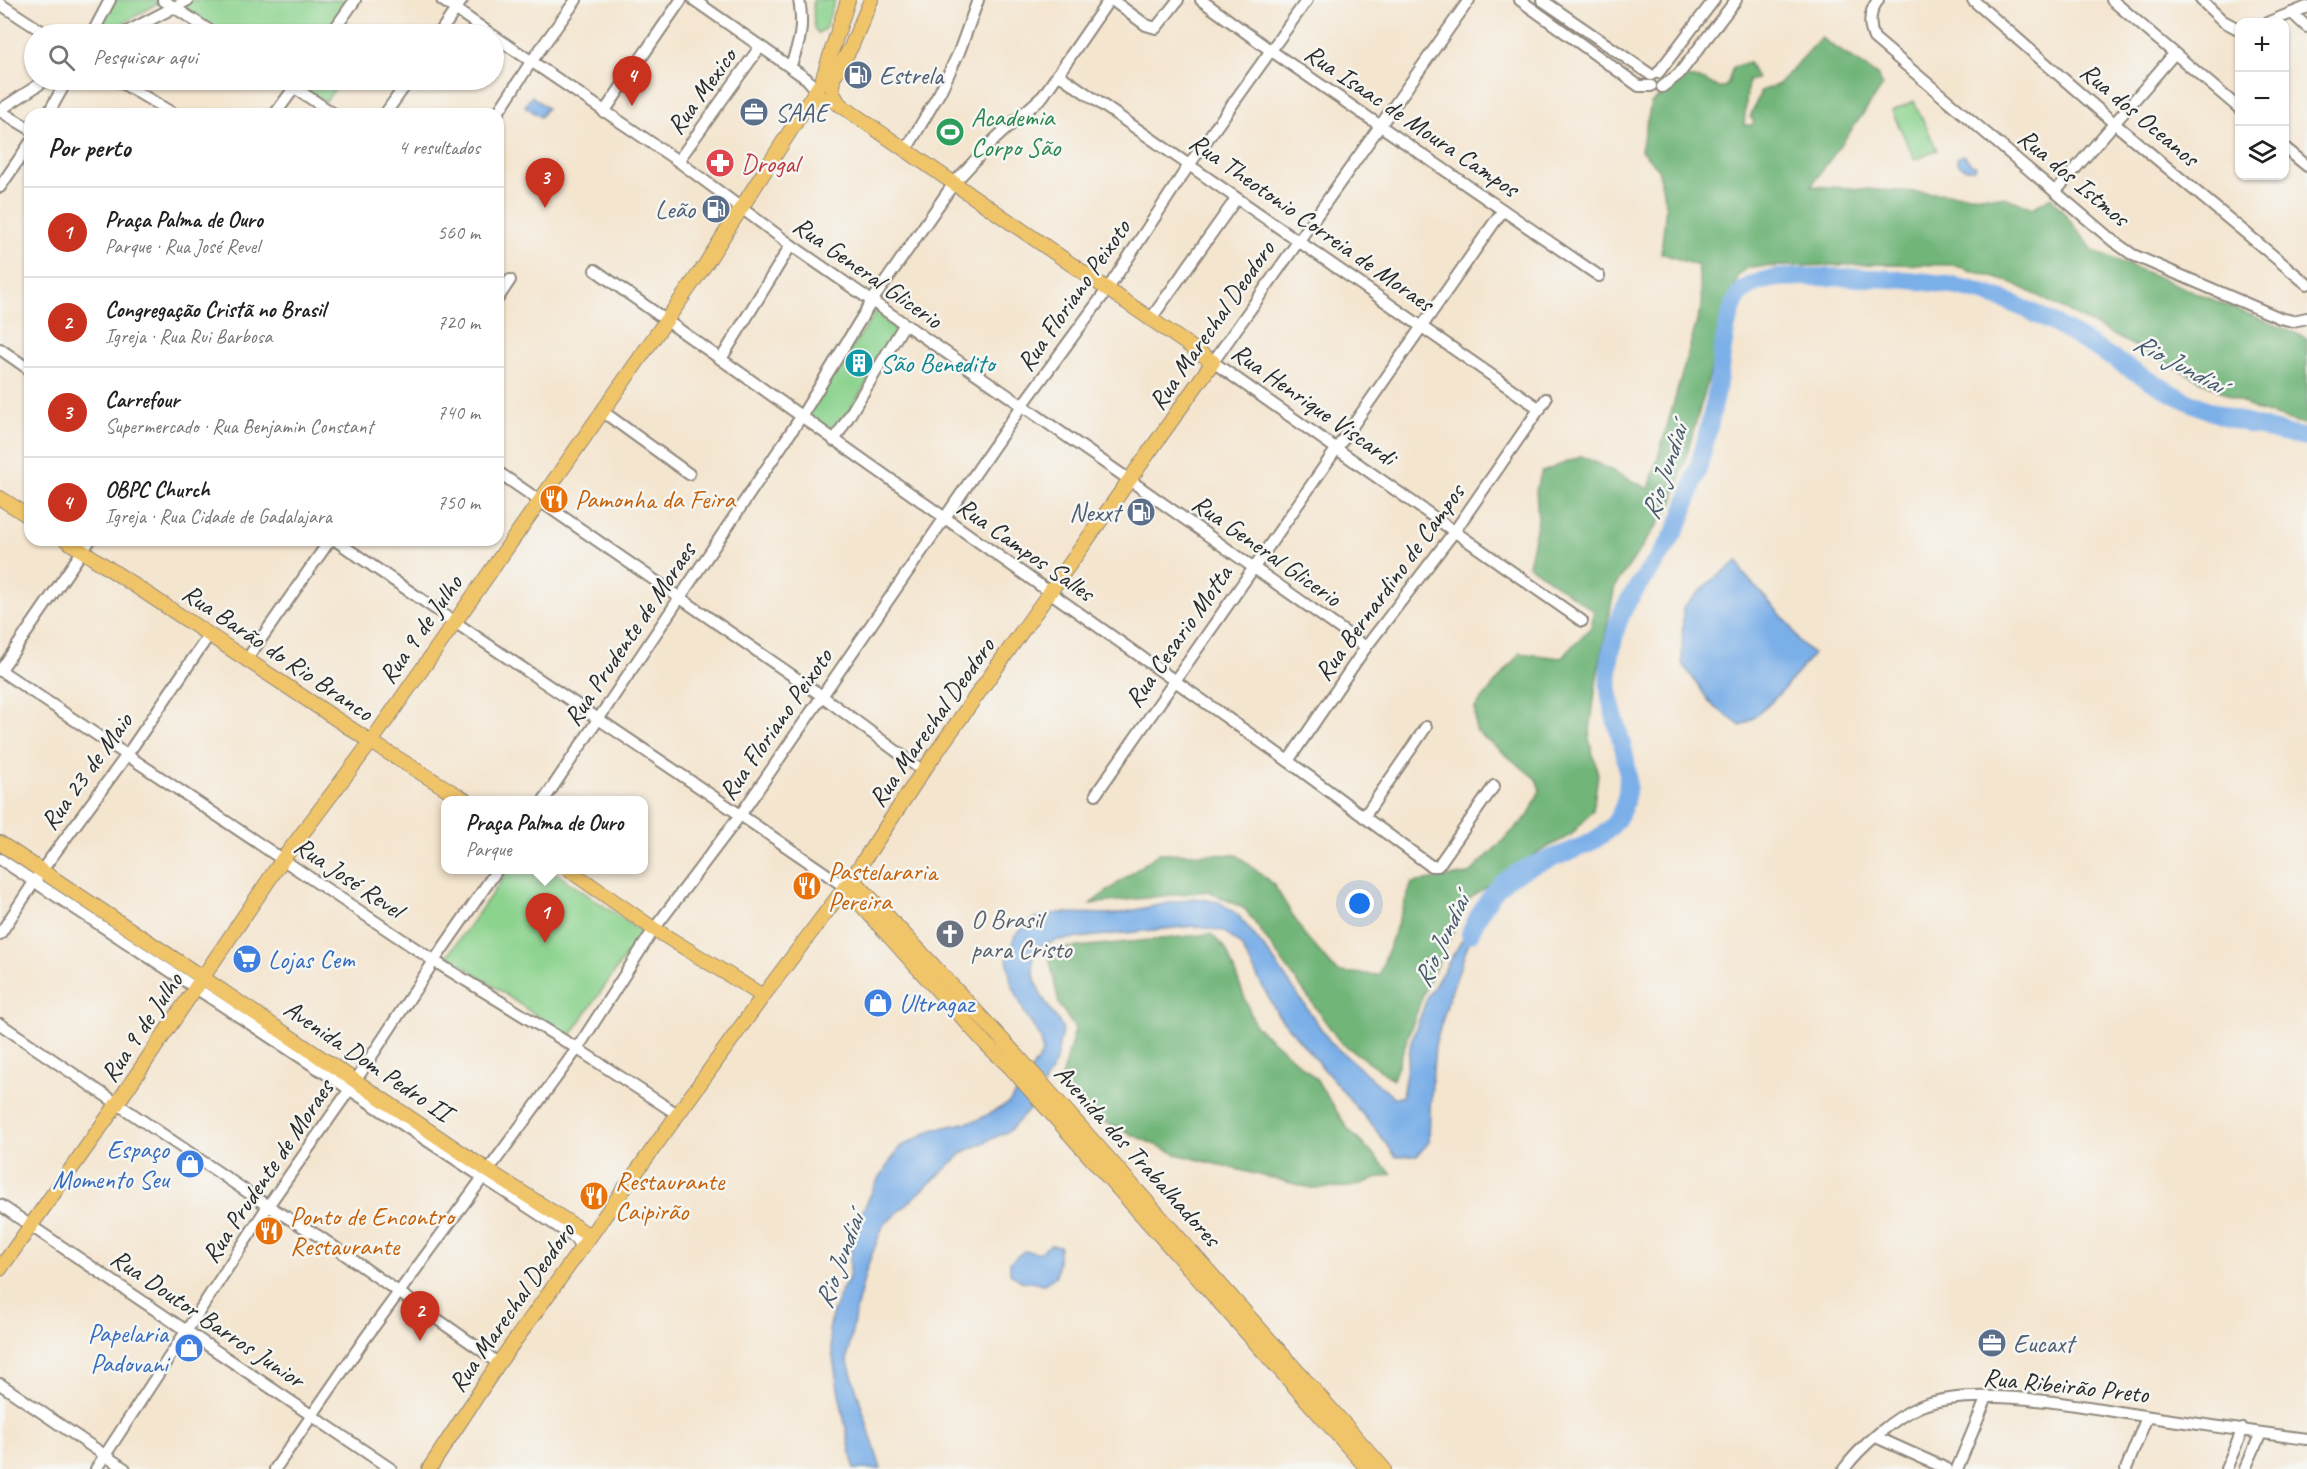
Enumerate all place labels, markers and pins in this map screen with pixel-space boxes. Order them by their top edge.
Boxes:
pin: 4 [612,57,652,106]
fuel station icon: Estrela [842,59,874,91]
place label: Estrela [879,59,945,92]
office icon: SAAE [738,96,770,128]
place label: SAAE [775,96,831,129]
place label: Academia Corpo São [971,101,1062,164]
sports icon: Academia Corpo São [934,116,966,148]
pharmacy icon: Drogal [704,147,736,179]
place label: Drogal [741,147,803,180]
pin: 3 [526,158,564,208]
place label: Leão [655,193,697,226]
fuel station icon: Leão [700,193,732,225]
building icon: São Benedito [843,347,875,379]
place label: São Benedito [880,347,997,380]
restaurant icon: Pamonha da Feira [538,483,570,515]
place label: Pamonha da Feira [575,483,736,516]
place label: Nexxt [1069,496,1123,529]
fuel station icon: Nexxt [1125,496,1157,528]
place label: Pastelararia Pereira [828,855,939,918]
restaurant icon: Pastelararia Pereira [791,870,823,902]
pin: 1 [526,894,564,943]
place label: O Brasil para Cristo [971,903,1073,966]
church icon: O Brasil para Cristo [934,918,966,950]
supermarket icon: Lojas Cem [231,943,263,975]
place label: Lojas Cem [268,943,356,976]
shop icon: Ultragaz [862,987,894,1019]
place label: Ultragaz [899,987,977,1020]
place label: Espaço Momento Seu [52,1133,171,1196]
shop icon: Espaço Momento Seu [174,1148,206,1180]
place label: Restaurante Caipirão [615,1165,726,1228]
restaurant icon: Restaurante Caipirão [578,1180,610,1212]
place label: Ponto de Encontro Restaurante [290,1200,457,1263]
restaurant icon: Ponto de Encontro Restaurante [253,1215,285,1247]
pin: 2 [400,1292,440,1341]
place label: Papelaria Padovani [88,1317,171,1380]
office icon: Eucaxt [1976,1327,2008,1359]
place label: Eucaxt [2013,1327,2077,1360]
shop icon: Papelaria Padovani [173,1332,205,1364]

